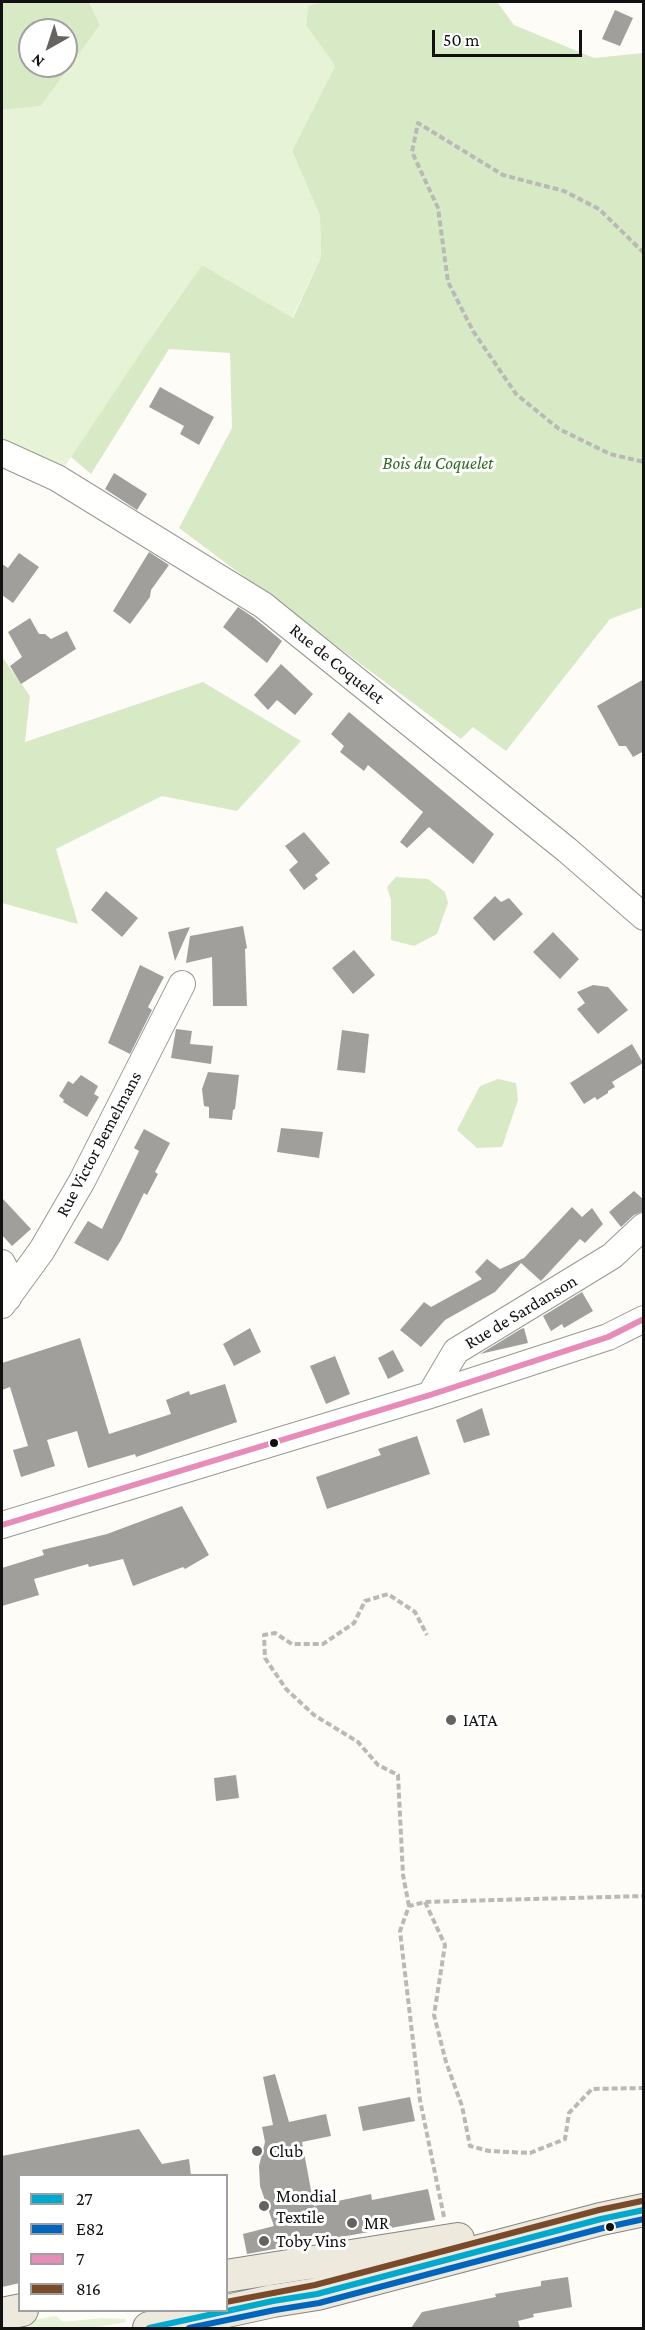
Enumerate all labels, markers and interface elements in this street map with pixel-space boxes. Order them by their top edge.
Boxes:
north arrow [18,18,78,78]
scale bar [435,18,585,56]
text: 50 m [443,30,480,50]
text: N [28,51,47,71]
park label: Bois du Coquelet [383,452,493,474]
street label: Rue de Coquelet [285,619,389,709]
street label: Rue Victor Bemelmans [52,1068,146,1220]
street label: Rue de Sardanson [461,1270,581,1354]
unlabelled marker [268,1437,280,1449]
place label: IATA [463,1709,497,1731]
marker: IATA [444,1713,458,1727]
place label: Club [269,2140,303,2162]
marker: Club [250,2144,264,2158]
legend [18,2174,228,2312]
place label: Mondial Textile [276,2185,337,2228]
text: 27 [76,2189,93,2209]
marker: Mondial Textile [257,2199,271,2213]
place label: MR [364,2212,389,2234]
marker: MR [345,2216,359,2230]
text: E82 [76,2219,104,2239]
unlabelled marker [604,2221,616,2233]
place label: Toby Vins [276,2230,346,2252]
marker: Toby Vins [257,2234,271,2248]
text: 7 [76,2249,84,2269]
text: 816 [76,2279,101,2299]

